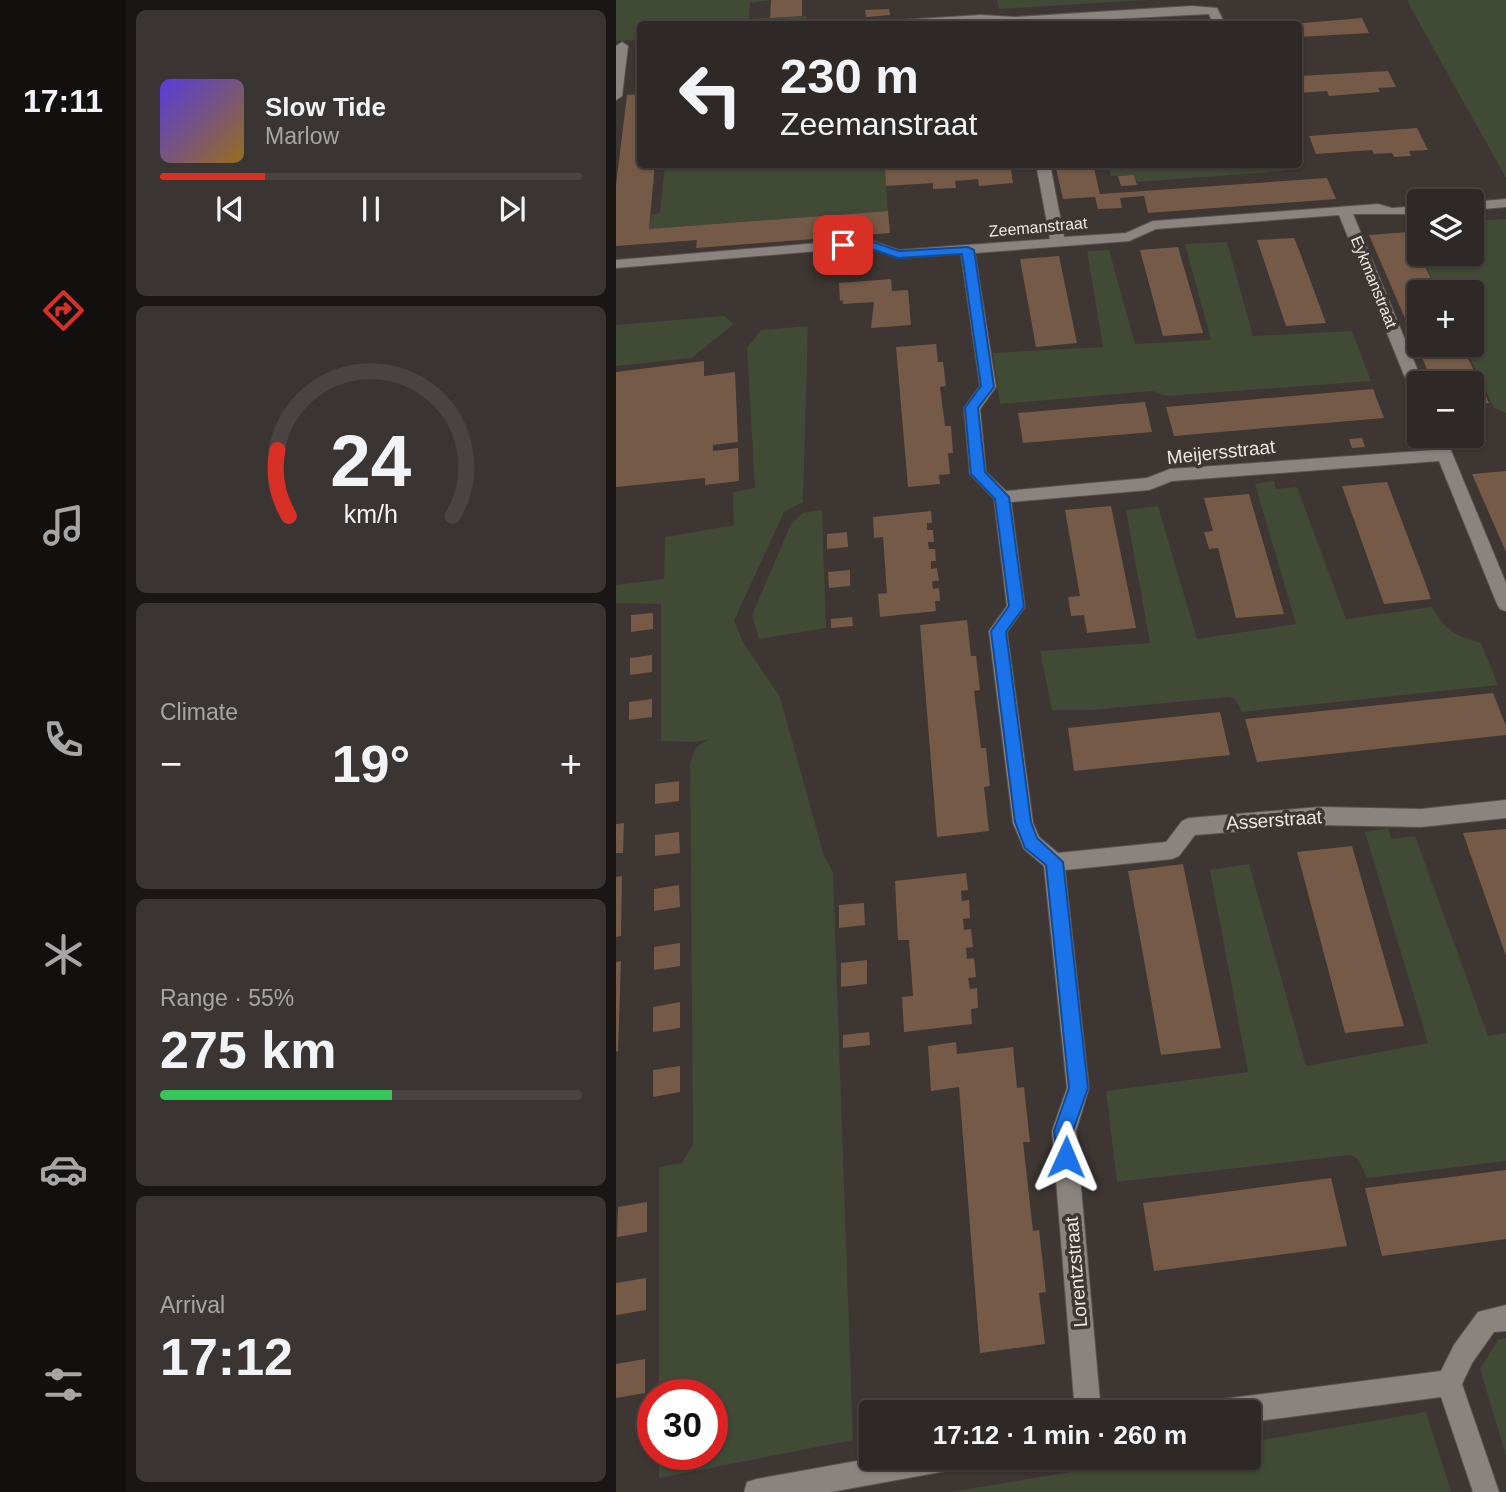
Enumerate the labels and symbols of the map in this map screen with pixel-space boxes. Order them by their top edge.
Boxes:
street label: Zeemanstraat [988,214,1088,240]
pin [813,215,873,275]
street label: Eykmanstraat [1348,233,1400,331]
street label: Meijersstraat [1166,436,1277,468]
street label: Asserstraat [1225,806,1323,834]
position arrow [1029,1120,1103,1194]
street label: Lorentzstraat [1061,1215,1091,1328]
speed limit sign: 30 [637,1379,728,1470]

